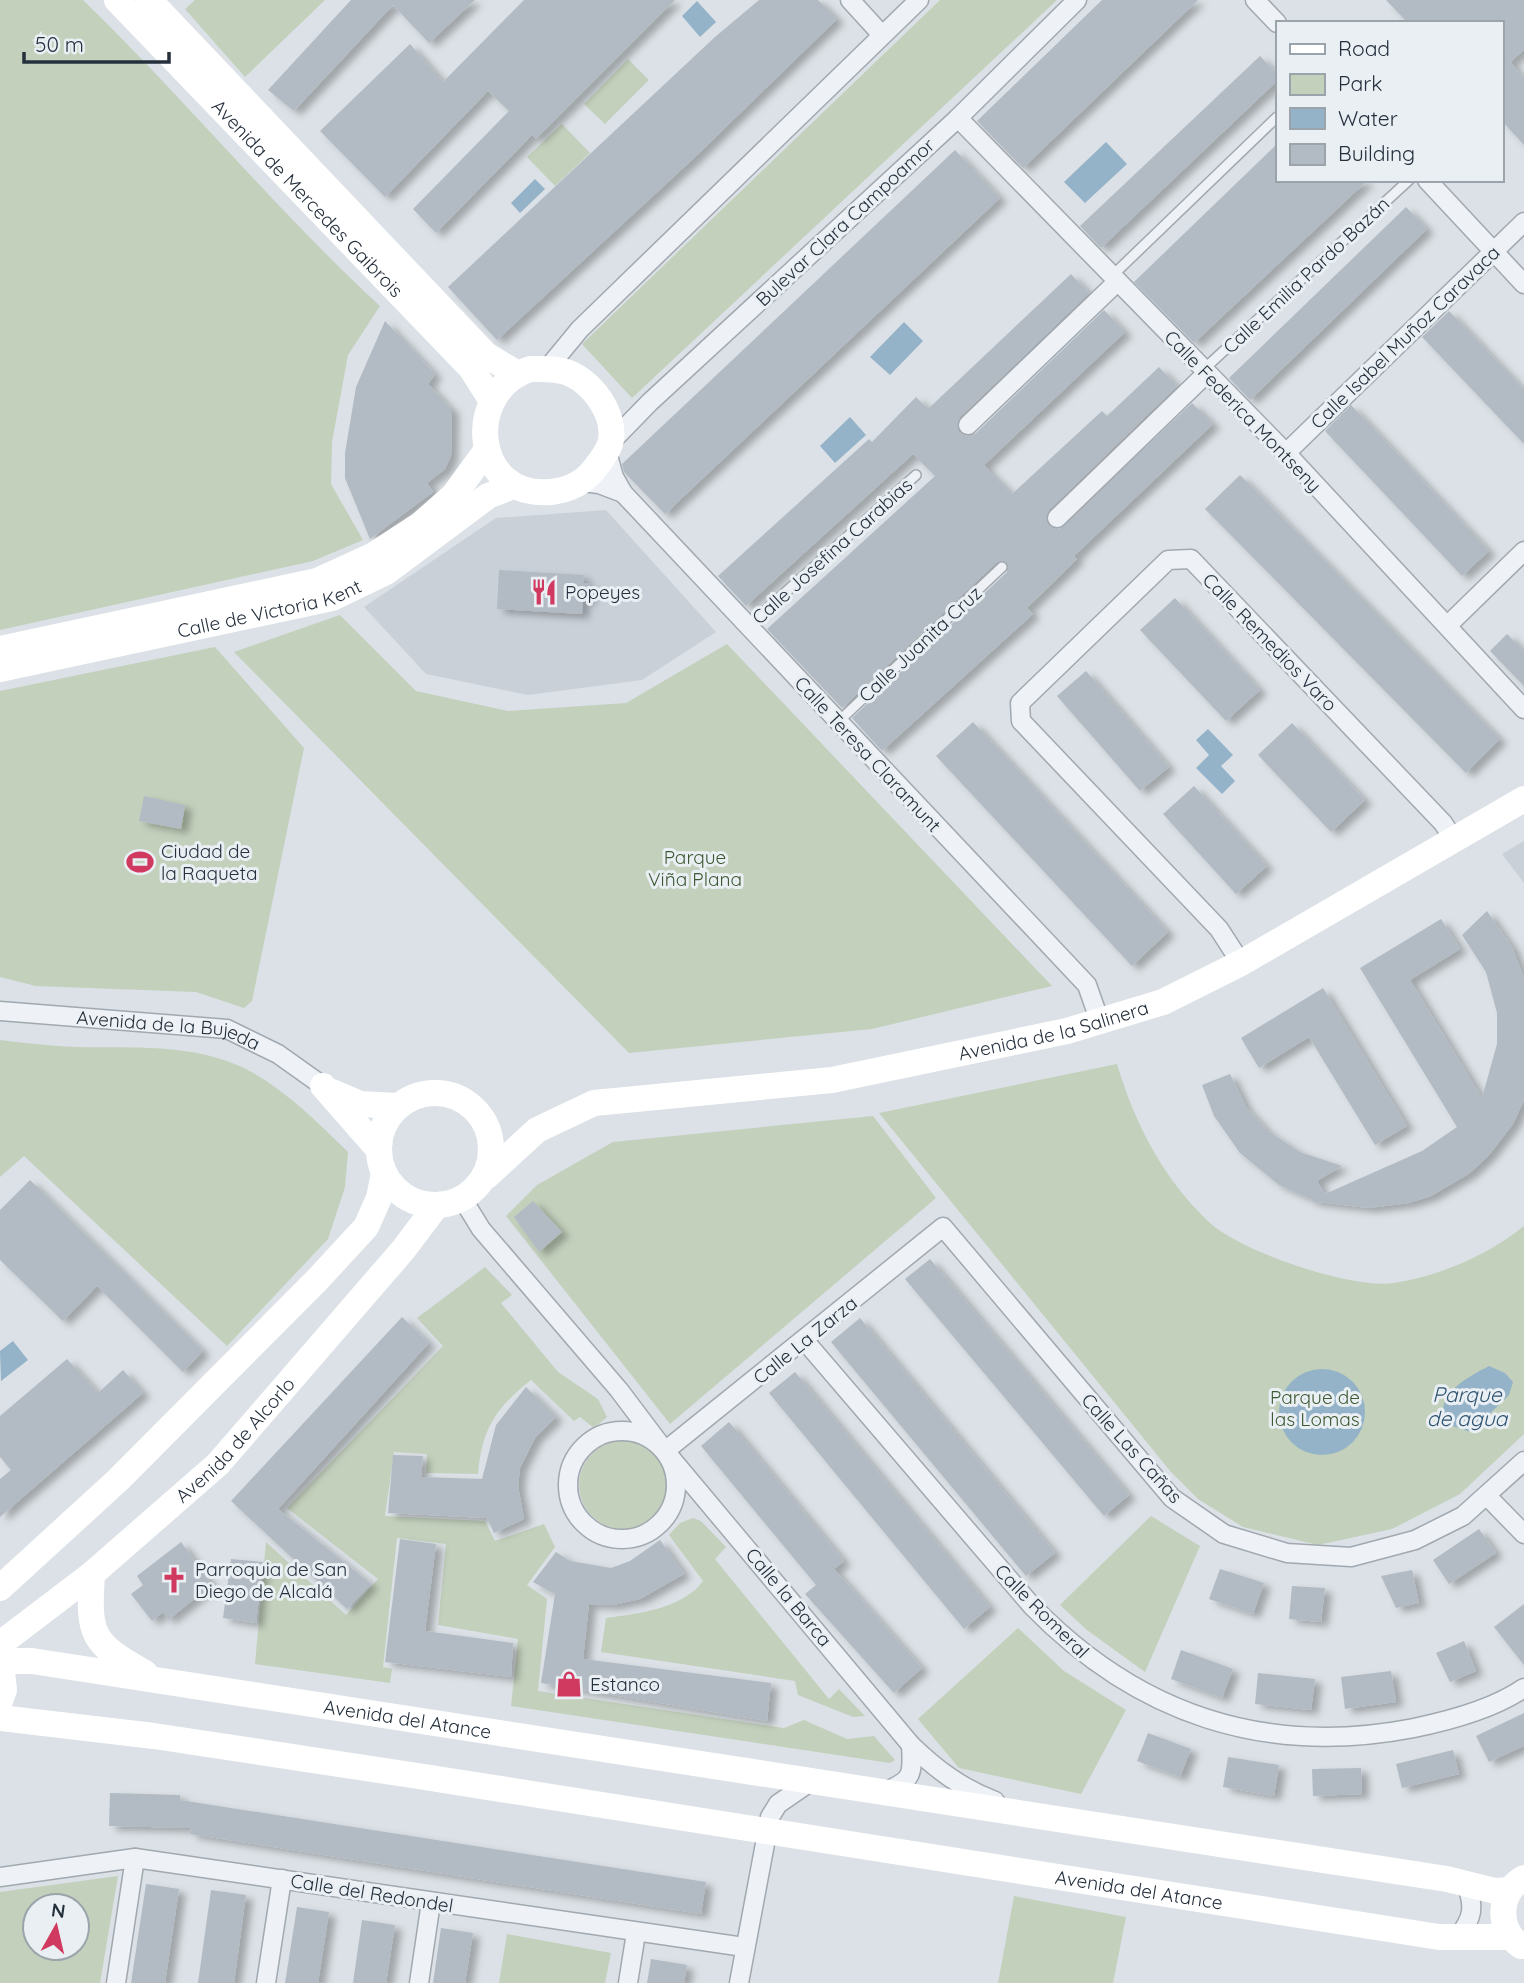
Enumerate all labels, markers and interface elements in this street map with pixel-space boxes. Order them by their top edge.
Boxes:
scale bar [24,21,170,65]
legend [1276,21,1503,182]
text: 50 m [35,31,84,57]
text: Road [1338,35,1390,61]
text: Park [1338,70,1382,96]
street label: Avenida de Mercedes Gaibrois [207,94,408,302]
text: Water [1338,105,1398,131]
street label: Bulevar Clara Campoamor [751,132,940,311]
text: Building [1338,140,1415,166]
street label: Calle Emilia Pardo Bazán [1218,192,1394,358]
street label: Calle Isabel Muñoz Caravaca [1305,240,1505,434]
street label: Calle Federica Montseny [1159,325,1327,497]
street label: Calle Josefina Carabias [747,473,917,629]
street label: Calle Remedios Varo [1198,568,1342,716]
street label: Calle de Victoria Kent [175,574,365,643]
restaurant icon: Popeyes [529,577,559,607]
place label: Popeyes [565,580,640,604]
street label: Calle Juanita Cruz [854,581,986,707]
street label: Calle Teresa Claramunt [790,671,946,837]
place label: Ciudad de la Raqueta [161,839,257,885]
park label: Parque Viña Plana [648,845,742,891]
sports icon: Ciudad de la Raqueta [125,847,155,877]
street label: Avenida de la Salinera [956,995,1151,1065]
street label: Avenida de la Bujeda [76,1005,264,1055]
street label: Calle La Zarza [748,1291,862,1389]
street label: Avenida de Alcorlo [170,1372,300,1508]
water label: Parque de agua [1427,1381,1509,1431]
park label: Parque de las Lomas [1270,1385,1360,1431]
street label: Calle Las Cañas [1076,1388,1188,1508]
street label: Calle la Barca [741,1543,837,1651]
place label: Parroquia de San Diego de Alcalá [195,1557,347,1603]
street label: Calle Romeral [990,1559,1094,1663]
church icon: Parroquia de San Diego de Alcalá [159,1565,189,1595]
shop icon: Estanco [554,1669,584,1699]
place label: Estanco [590,1672,660,1696]
street label: Avenida del Atance [322,1694,493,1744]
street label: Avenida del Atance [1054,1865,1225,1915]
street label: Calle del Redondel [289,1868,455,1918]
north arrow [21,1892,91,1962]
text: N [50,1897,67,1923]

